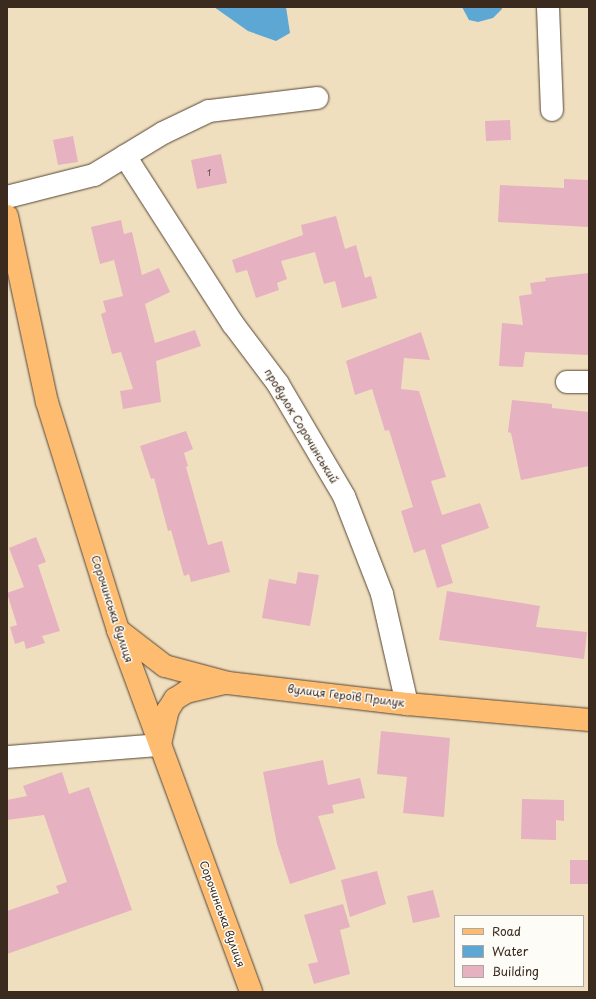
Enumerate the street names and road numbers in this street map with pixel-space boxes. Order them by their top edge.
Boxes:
street label: провулок Сорочинський [261,366,341,486]
street label: Сорочинська вулиця [88,553,136,665]
street label: вулиця Героїв Прилук [286,682,406,710]
street label: Сорочинська вулиця [197,859,247,969]

